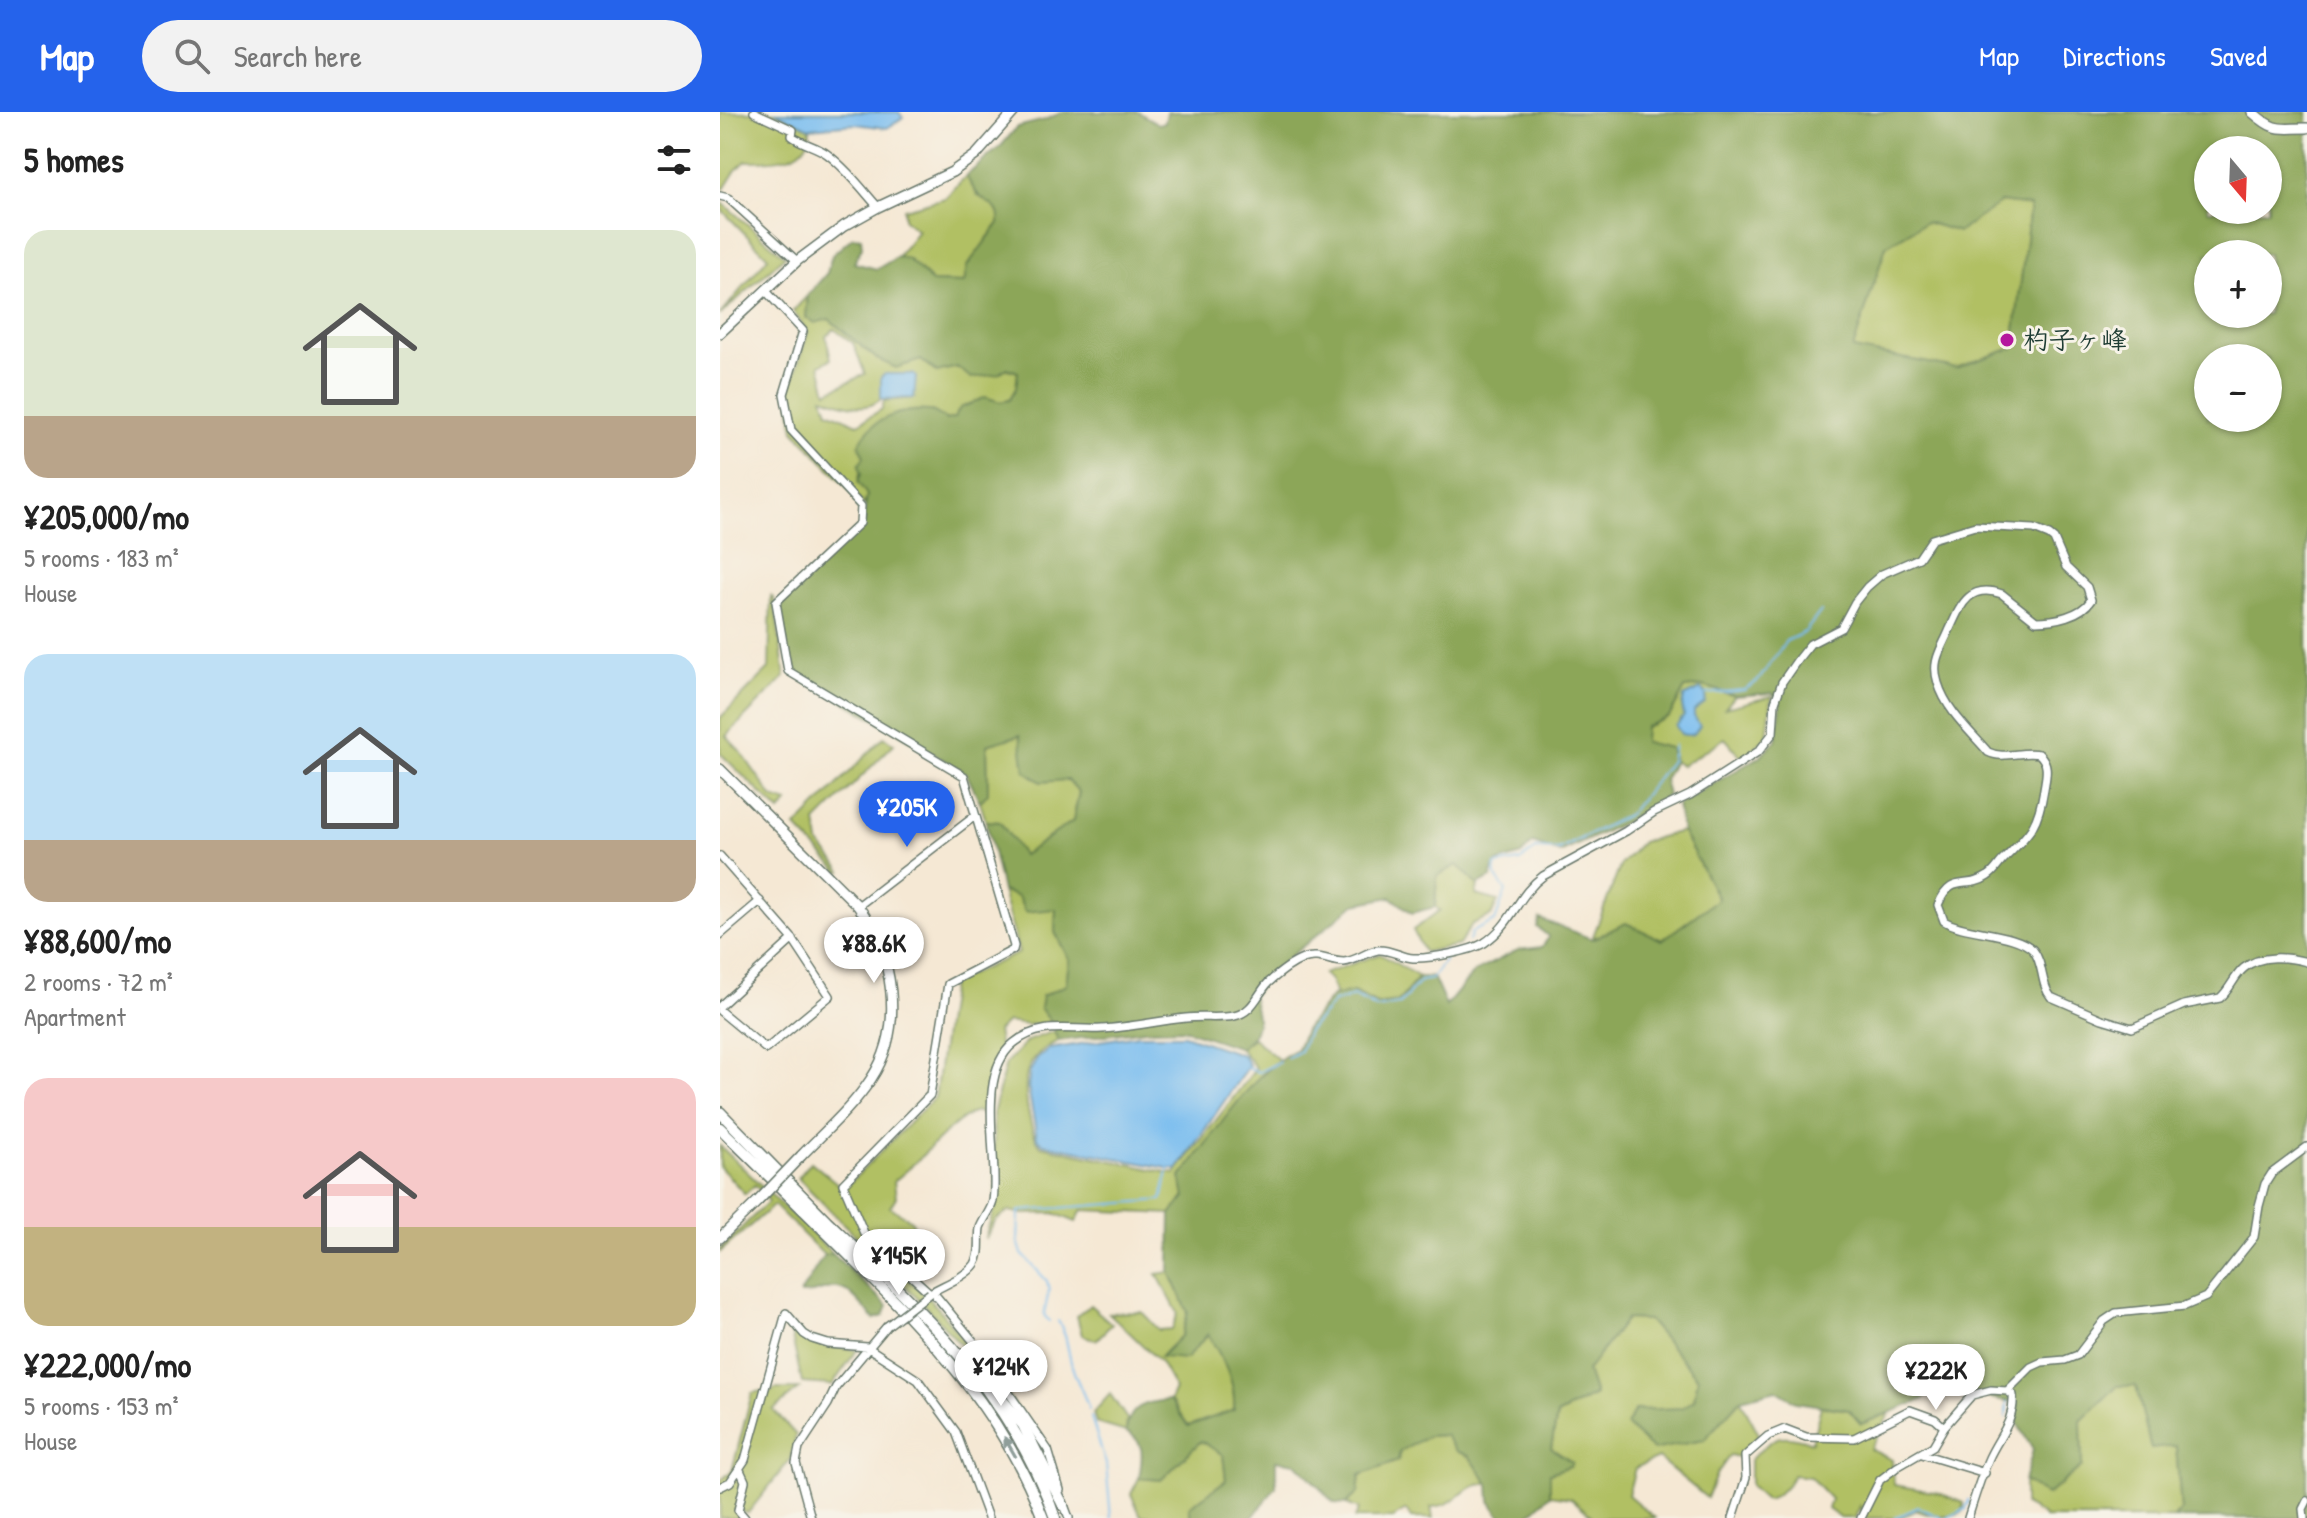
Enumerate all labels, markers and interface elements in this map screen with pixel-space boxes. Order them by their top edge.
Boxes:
search box [142,20,702,92]
text: Map [40,30,94,82]
icon: search [170,34,214,78]
text: Search here [234,36,362,76]
text: Map [1979,37,2019,75]
text: Directions [2063,37,2166,75]
text: Saved [2210,37,2267,75]
north arrow [2194,136,2282,224]
map controls [2194,136,2282,432]
text: 5 homes [24,137,124,183]
icon: filters [652,138,696,182]
button: + [2194,240,2282,328]
icon: home [288,282,432,426]
place label: 杓子ヶ峰 [2023,322,2127,357]
marker: 杓子ヶ峰 [1998,331,2016,349]
button: − [2194,344,2282,432]
text: ¥205,000/mo [24,494,189,540]
text: 5 rooms · 183 m² [24,540,179,575]
text: House [24,575,77,610]
icon: home [288,706,432,850]
pin: ¥205K [851,781,963,849]
text: ¥205K [877,789,937,824]
pin: ¥88.6K [809,917,939,985]
text: ¥88,600/mo [24,918,171,964]
text: ¥88.6K [842,925,906,960]
text: 2 rooms · 72 m² [24,964,173,999]
text: Apartment [24,999,126,1034]
icon: home [288,1130,432,1274]
pin: ¥145K [843,1229,955,1297]
text: ¥145K [871,1237,927,1272]
pin: ¥124K [945,1340,1057,1408]
text: ¥222,000/mo [24,1342,191,1388]
pin: ¥222K [1880,1344,1992,1412]
text: ¥124K [972,1348,1030,1383]
text: ¥222K [1905,1352,1967,1387]
text: 5 rooms · 153 m² [24,1388,179,1423]
text: House [24,1423,77,1458]
one-way arrow [1003,1436,1017,1458]

